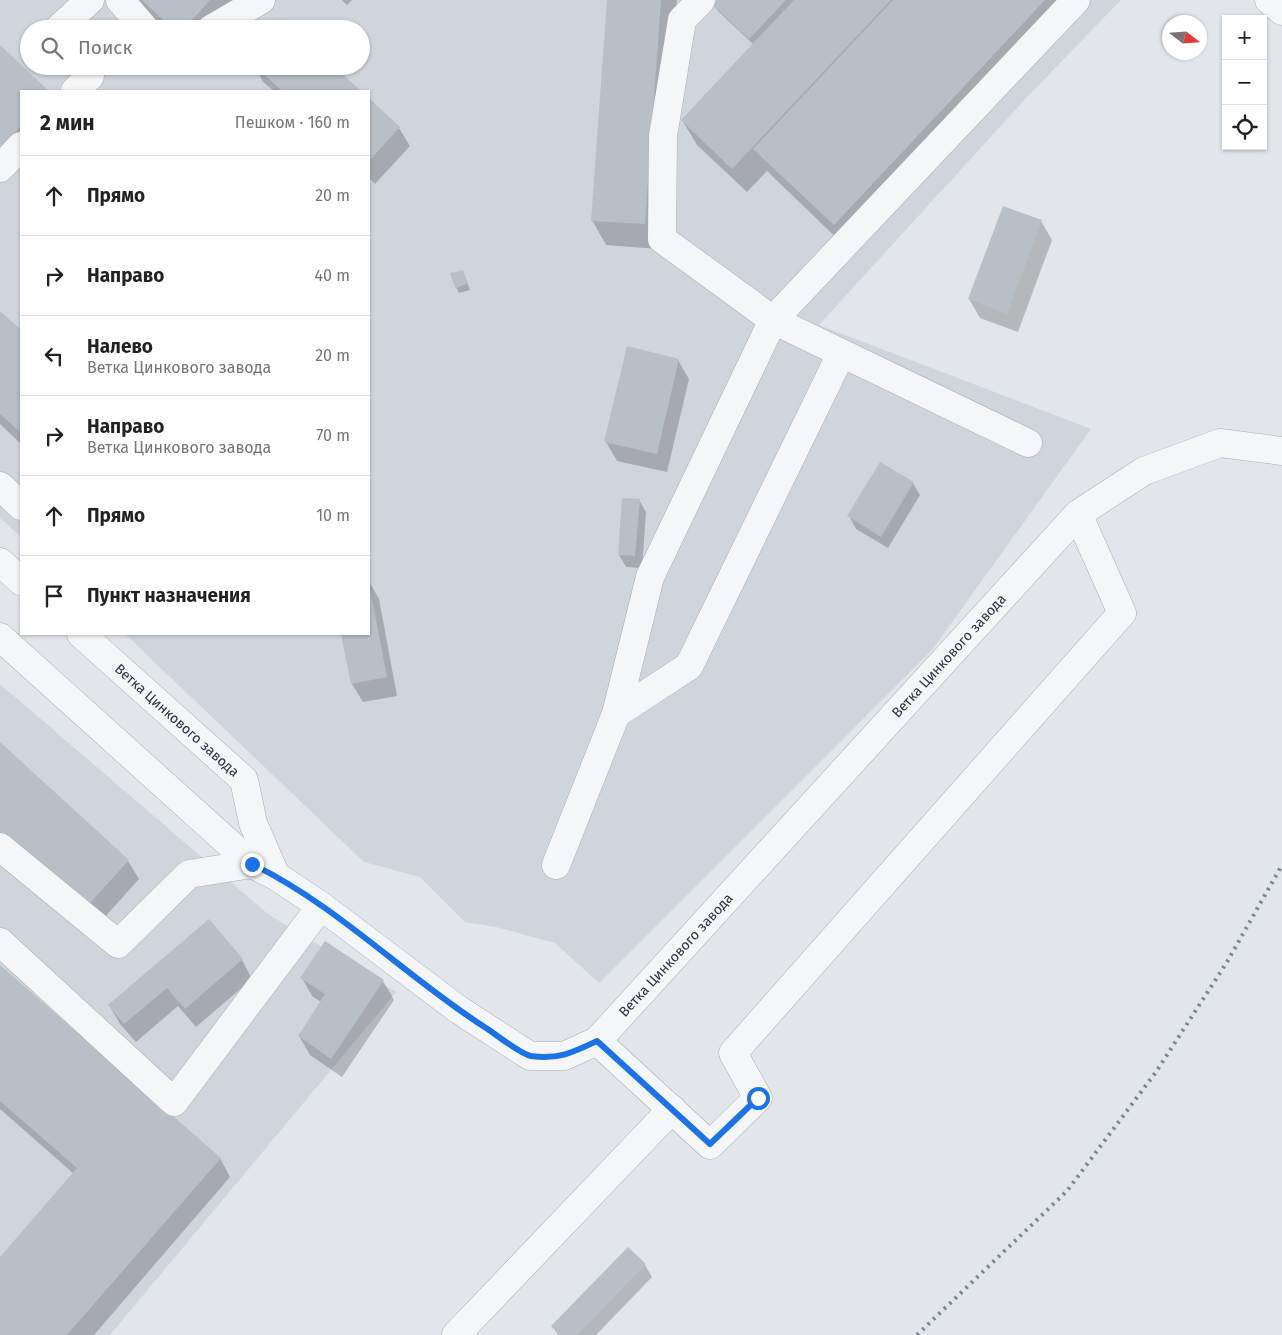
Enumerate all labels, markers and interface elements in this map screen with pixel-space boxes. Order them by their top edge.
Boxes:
north arrow [1162,15,1207,60]
map controls [1222,15,1267,150]
button: + [1222,15,1267,60]
search box [20,20,370,75]
icon: search [38,34,66,62]
text: Поиск [78,36,132,59]
button: − [1222,60,1267,105]
button: locate [1222,105,1267,150]
text: 2 мин [40,110,95,136]
text: Пешком · 160 m [235,113,350,132]
icon: ahead [40,182,68,210]
text: Прямо [87,184,145,207]
text: 20 m [315,186,350,205]
icon: right [40,262,68,290]
text: Направо [87,264,164,287]
text: 40 m [315,266,350,285]
text: Налево [87,335,153,358]
icon: left [40,342,68,370]
text: 20 m [315,346,350,365]
text: Ветка Цинкового завода [87,358,271,377]
text: Направо [87,415,164,438]
icon: right [40,422,68,450]
text: 70 m [316,426,350,445]
text: Ветка Цинкового завода [87,438,271,457]
icon: ahead [40,502,68,530]
text: Прямо [87,504,145,527]
text: 10 m [316,506,350,525]
icon: arrive [40,582,68,610]
text: Пункт назначения [87,584,251,607]
street label: Ветка Цинкового завода [888,590,1009,721]
street label: Ветка Цинкового завода [111,660,243,780]
route end [241,853,264,876]
street label: Ветка Цинкового завода [615,889,736,1020]
route start [747,1087,770,1110]

